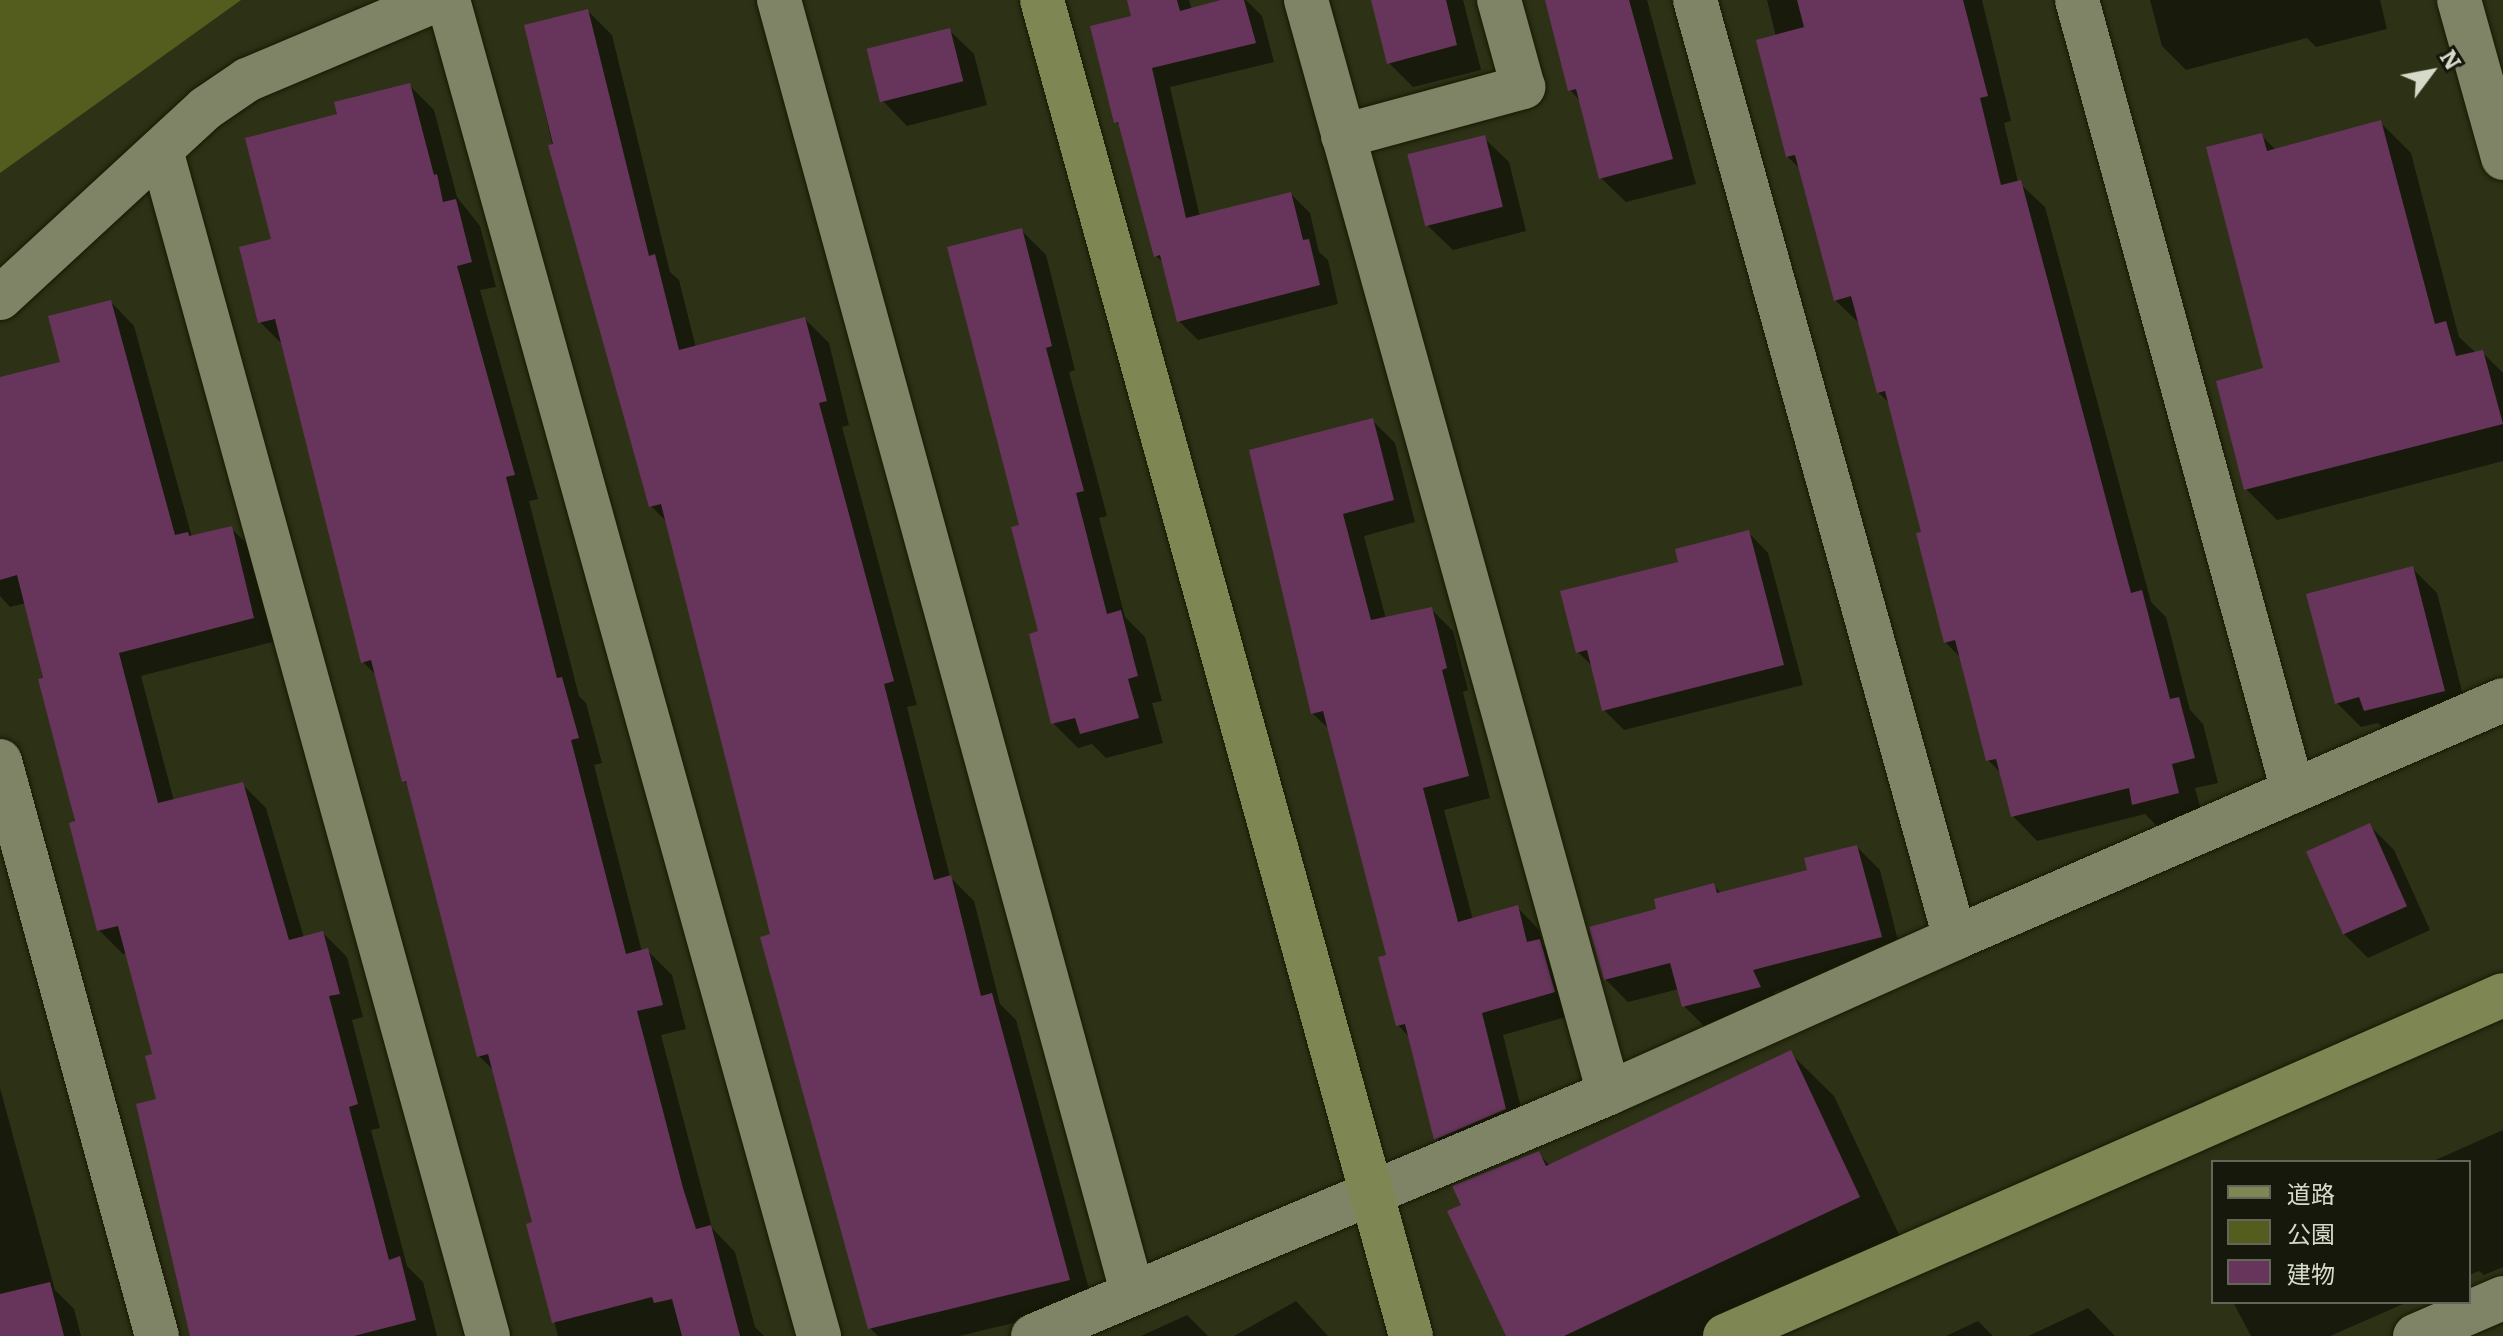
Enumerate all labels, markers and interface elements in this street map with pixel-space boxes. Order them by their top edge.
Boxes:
north arrow [2391,32,2471,112]
text: N [2433,42,2471,76]
legend [2211,1160,2471,1304]
text: 道路 [2287,1175,2335,1210]
text: 公園 [2287,1215,2335,1250]
text: 建物 [2287,1255,2335,1290]

